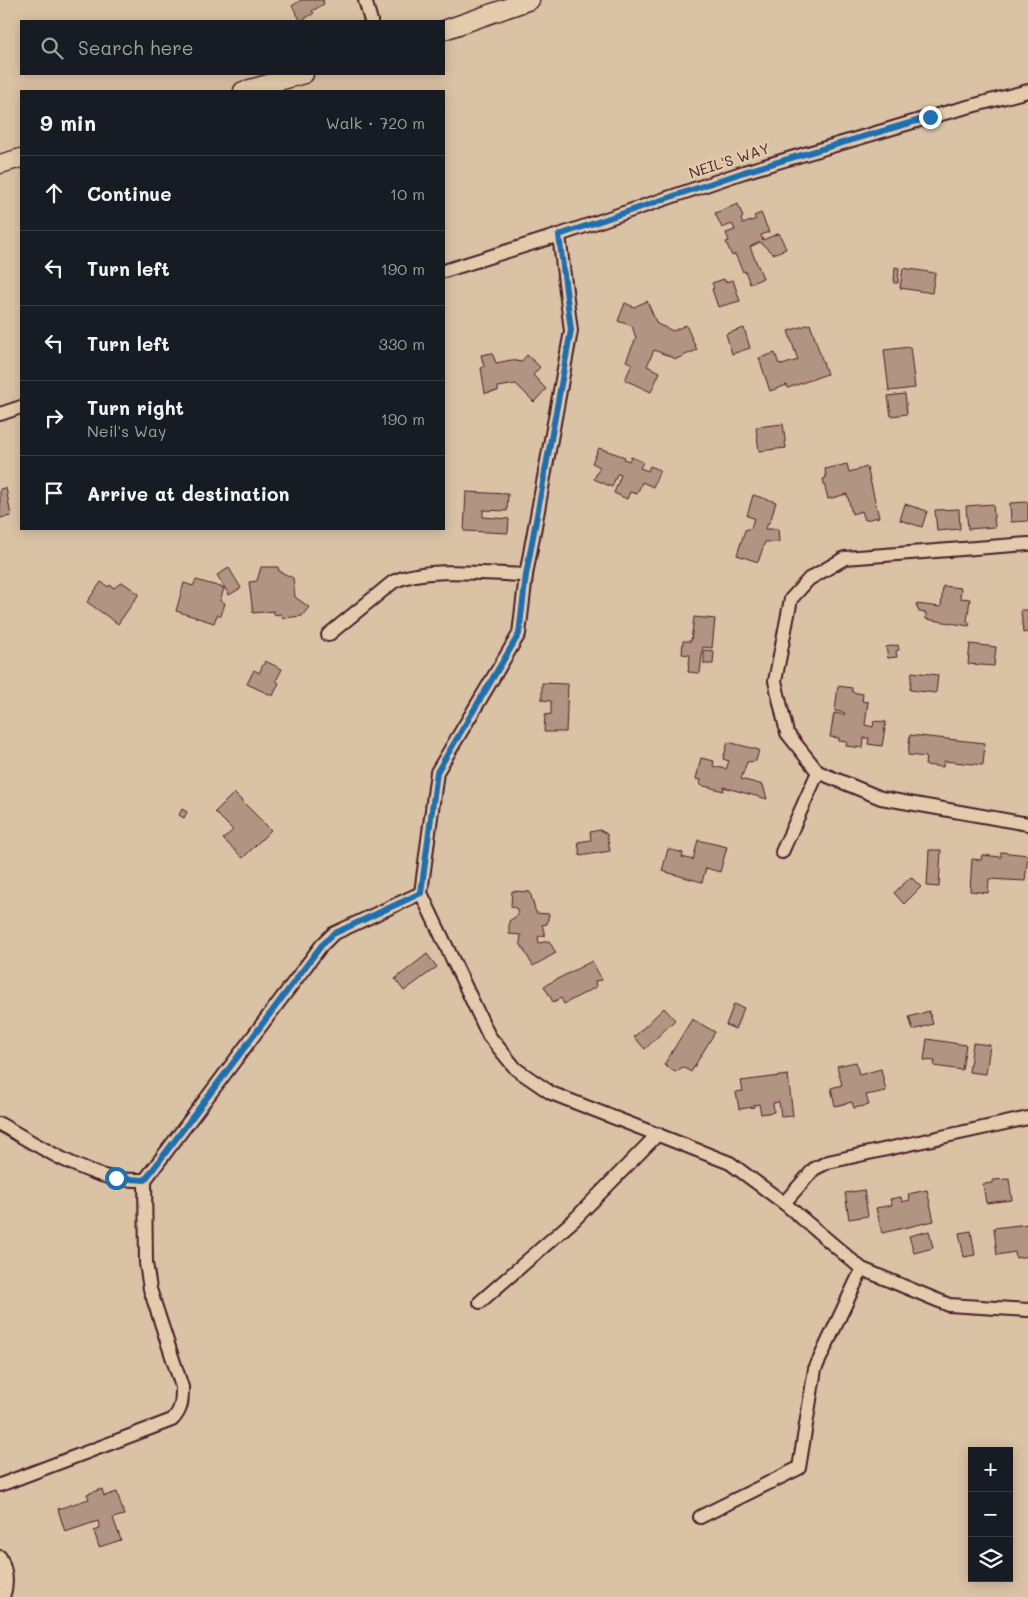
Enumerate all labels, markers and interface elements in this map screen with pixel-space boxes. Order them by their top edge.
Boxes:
search box [20,20,445,75]
icon: search [38,34,66,62]
text: Search here [78,35,194,60]
route end [919,106,942,129]
text: 9 min [40,109,96,136]
text: Walk · 720 m [326,112,425,133]
street label: NEIL'S WAY [686,138,772,182]
icon: ahead [40,179,68,207]
text: Continue [87,181,172,206]
text: 10 m [390,183,425,204]
icon: left [40,254,68,282]
text: Turn left [87,256,170,281]
text: 190 m [381,258,425,279]
icon: left [40,329,68,357]
text: Turn left [87,331,170,356]
text: 330 m [379,333,425,354]
text: Turn right [87,395,184,420]
icon: right [40,404,68,432]
text: 190 m [381,408,425,429]
text: Neil's Way [87,420,166,441]
icon: arrive [40,479,68,507]
text: Arrive at destination [87,481,290,506]
route start [105,1167,128,1190]
map controls [968,1447,1013,1582]
button: + [968,1447,1013,1492]
button: − [968,1492,1013,1537]
button: layers [968,1537,1013,1582]

